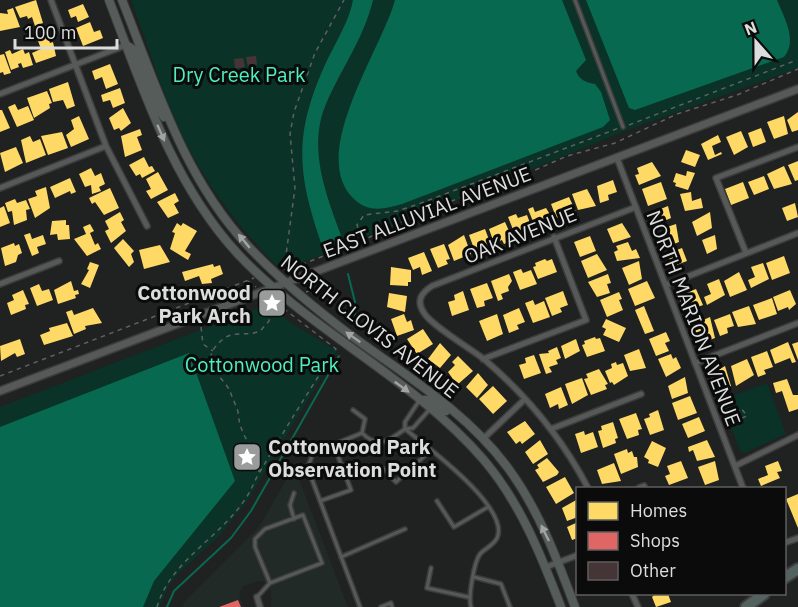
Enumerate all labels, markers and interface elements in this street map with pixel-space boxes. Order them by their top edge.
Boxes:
scale bar [15,12,117,50]
north arrow [726,12,786,72]
text: N [742,17,760,39]
text: 100 m [24,21,76,44]
park label: Dry Creek Park [172,61,306,88]
one-way arrow [156,124,165,141]
street label: EAST ALLUVIAL AVENUE [319,160,535,264]
street label: OAK AVENUE [460,200,580,270]
street label: NORTH MARION AVENUE [640,206,748,430]
one-way arrow [238,233,251,249]
street label: NORTH CLOVIS AVENUE [276,248,464,404]
place label: Cottonwood Park Arch [137,279,251,329]
place icon: Cottonwood Park Arch [256,287,288,319]
one-way arrow [346,331,361,343]
park label: Cottonwood Park [185,351,340,378]
one-way arrow [395,380,410,392]
place label: Cottonwood Park Observation Point [268,433,436,483]
place icon: Cottonwood Park Observation Point [231,441,263,473]
legend [576,487,786,595]
text: Homes [630,499,687,522]
one-way arrow [541,525,550,542]
text: Shops [630,529,680,552]
text: Other [630,559,676,582]

